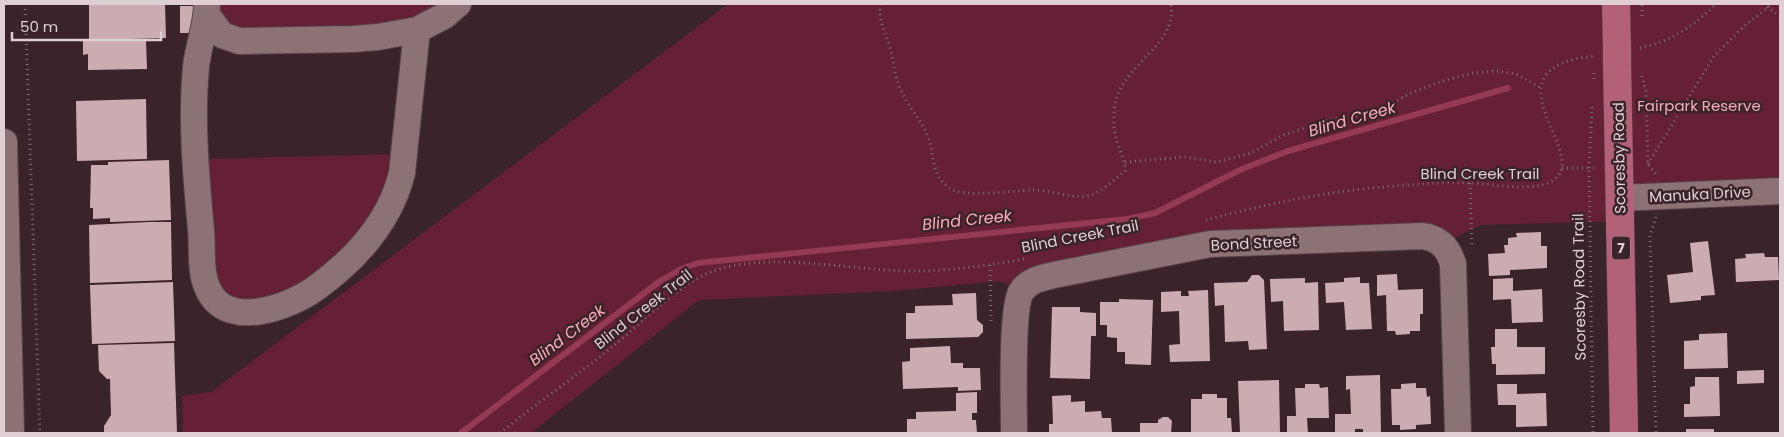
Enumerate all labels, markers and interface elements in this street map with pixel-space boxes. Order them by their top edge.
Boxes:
scale bar [12,10,161,42]
text: 50 m [20,16,58,37]
water label: Blind Creek [1306,95,1399,142]
park label: Fairpark Reserve [1637,95,1761,116]
street label: Scoresby Road [1608,102,1630,214]
street label: Blind Creek Trail [1420,163,1540,184]
street label: Manuka Drive [1649,181,1751,207]
water label: Blind Creek [921,204,1014,236]
street label: Scoresby Road Trail [1567,213,1591,361]
street label: Blind Creek Trail [1020,214,1140,258]
street label: Bond Street [1210,230,1298,256]
road number: 7 [1612,237,1630,260]
street label: Blind Creek Trail [590,264,696,354]
water label: Blind Creek [524,298,610,371]

